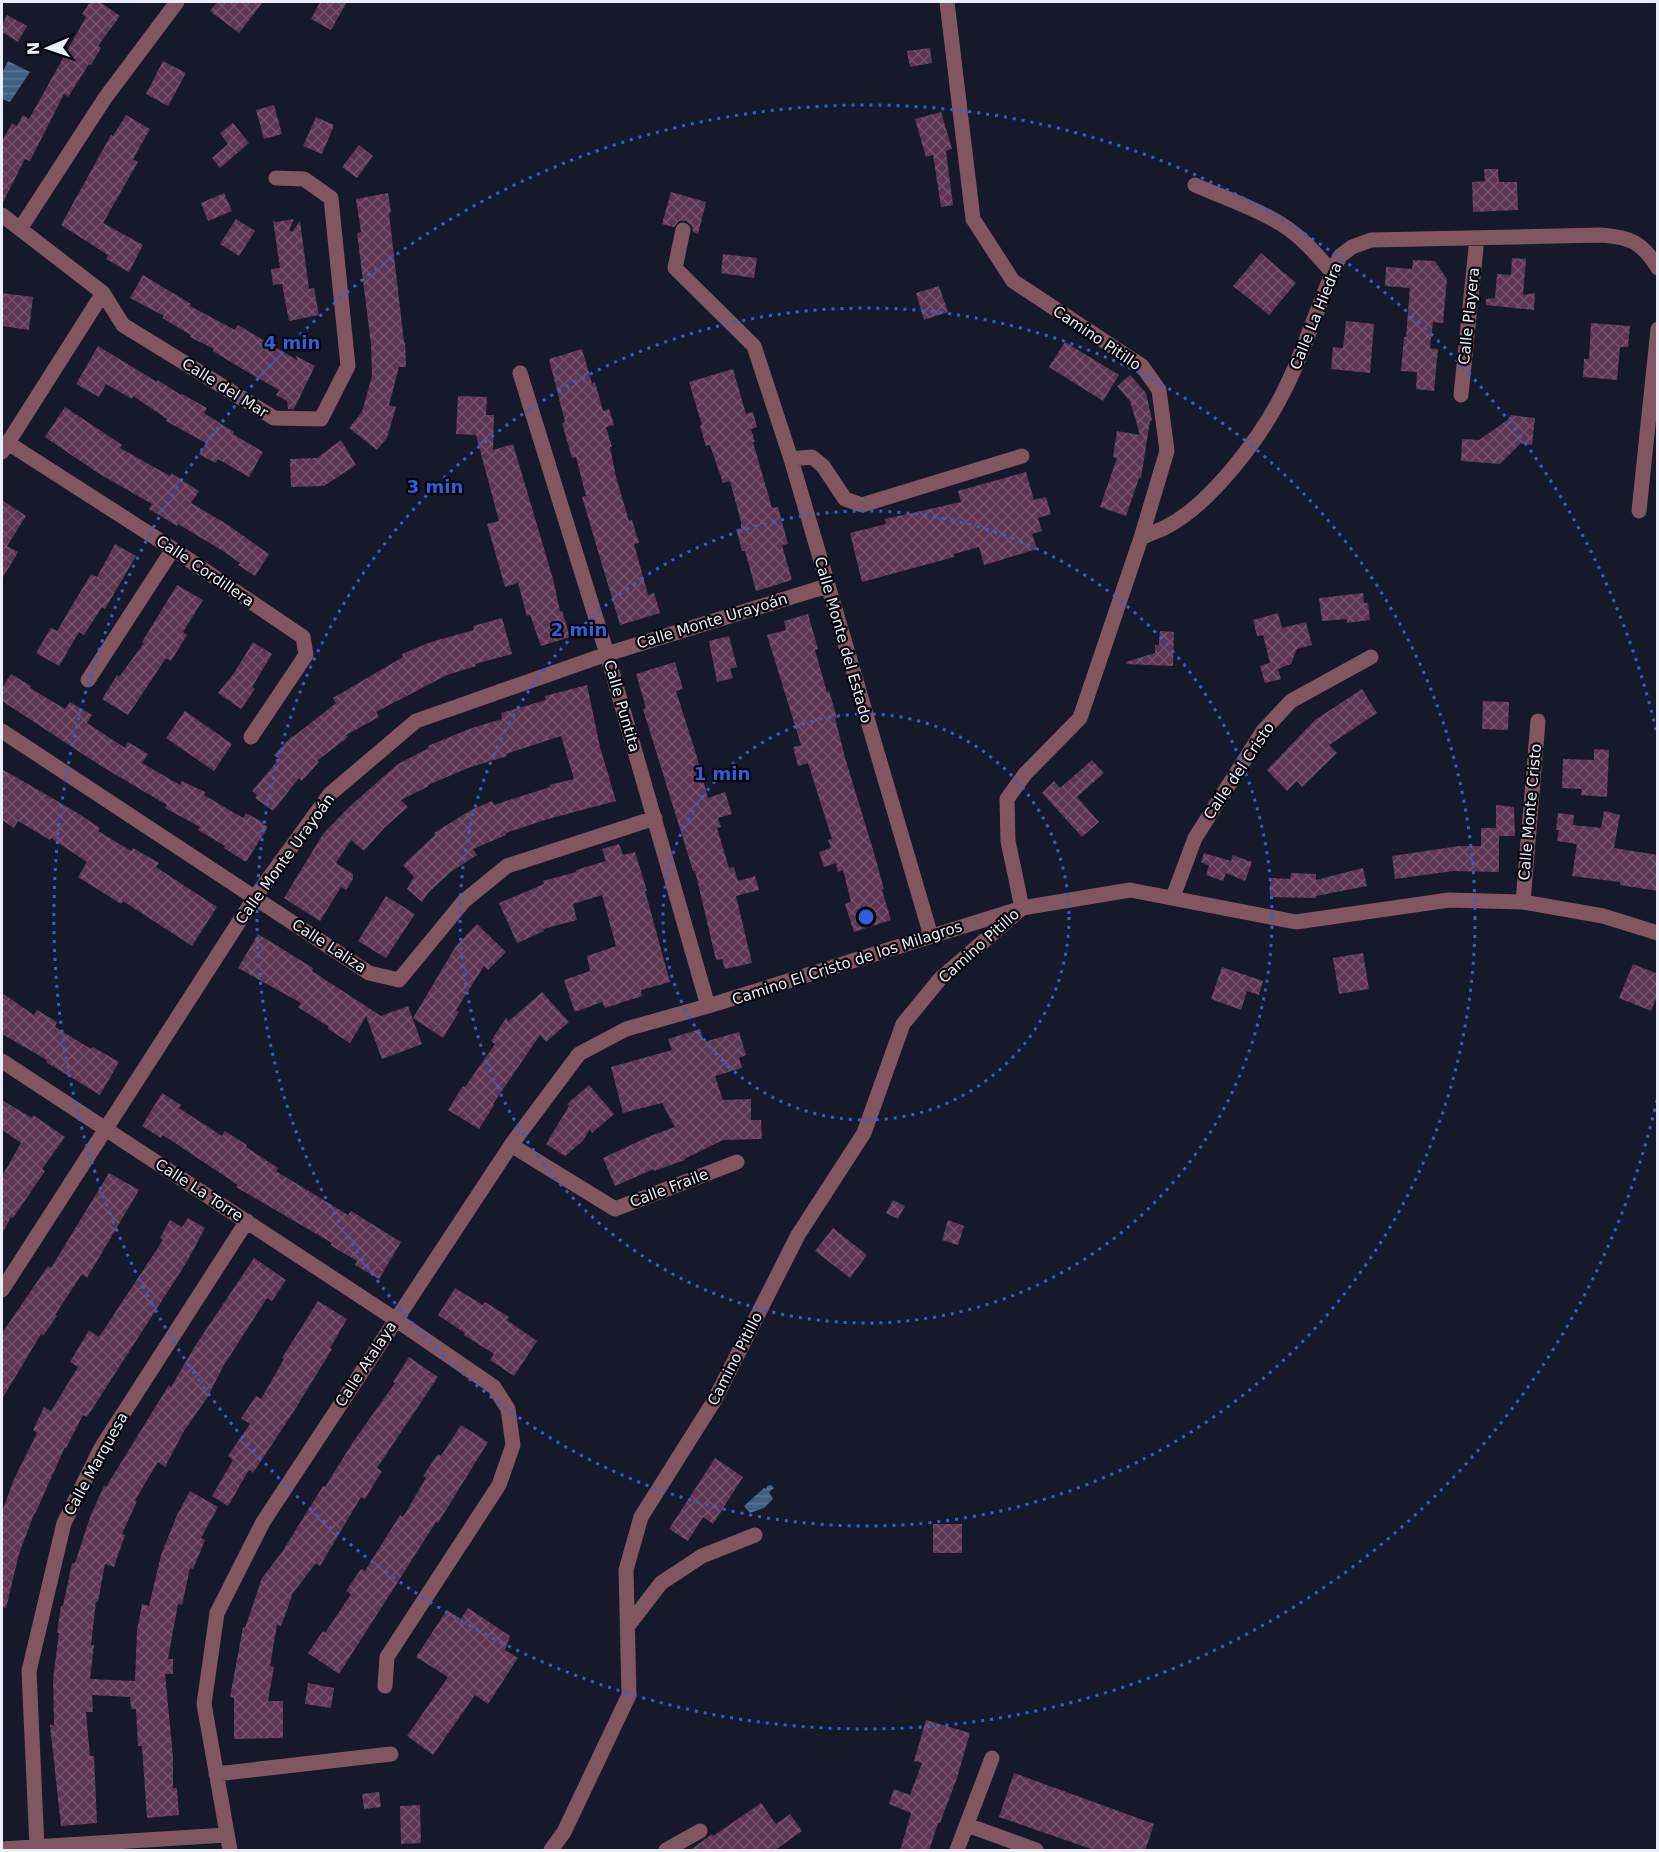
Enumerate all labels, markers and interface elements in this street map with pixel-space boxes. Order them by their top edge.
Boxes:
north arrow [18,18,78,78]
text: N [24,41,43,56]
street label: Calle La Hiedra [1286,260,1346,372]
street label: Calle Playera [1455,266,1483,366]
street label: Camino Pitillo [1050,302,1144,374]
text: 4 min [264,332,320,353]
street label: Calle del Mar [179,354,272,422]
text: 3 min [407,476,463,497]
street label: Calle Cordillera [153,532,257,610]
street label: Calle Monte del Estado [811,555,875,725]
street label: Calle Monte Urayoán [634,590,790,652]
text: 2 min [551,619,607,640]
street label: Calle Puntita [600,658,644,754]
street label: Calle del Cristo [1200,719,1278,823]
street label: Calle Monte Cristo [1515,743,1545,881]
text: 1 min [694,763,750,784]
street label: Calle Monte Urayoán [232,790,338,928]
street label: Camino Pitillo [935,905,1023,987]
centre of rings [856,907,876,927]
street label: Calle Laliza [288,915,370,977]
street label: Camino El Cristo de los Milagros [730,917,965,1009]
street label: Calle La Torre [152,1155,246,1225]
street label: Calle Fraile [627,1165,711,1211]
street label: Camino Pitillo [704,1309,766,1409]
street label: Calle Atalaya [332,1318,400,1410]
street label: Calle Marquesa [60,1409,132,1519]

